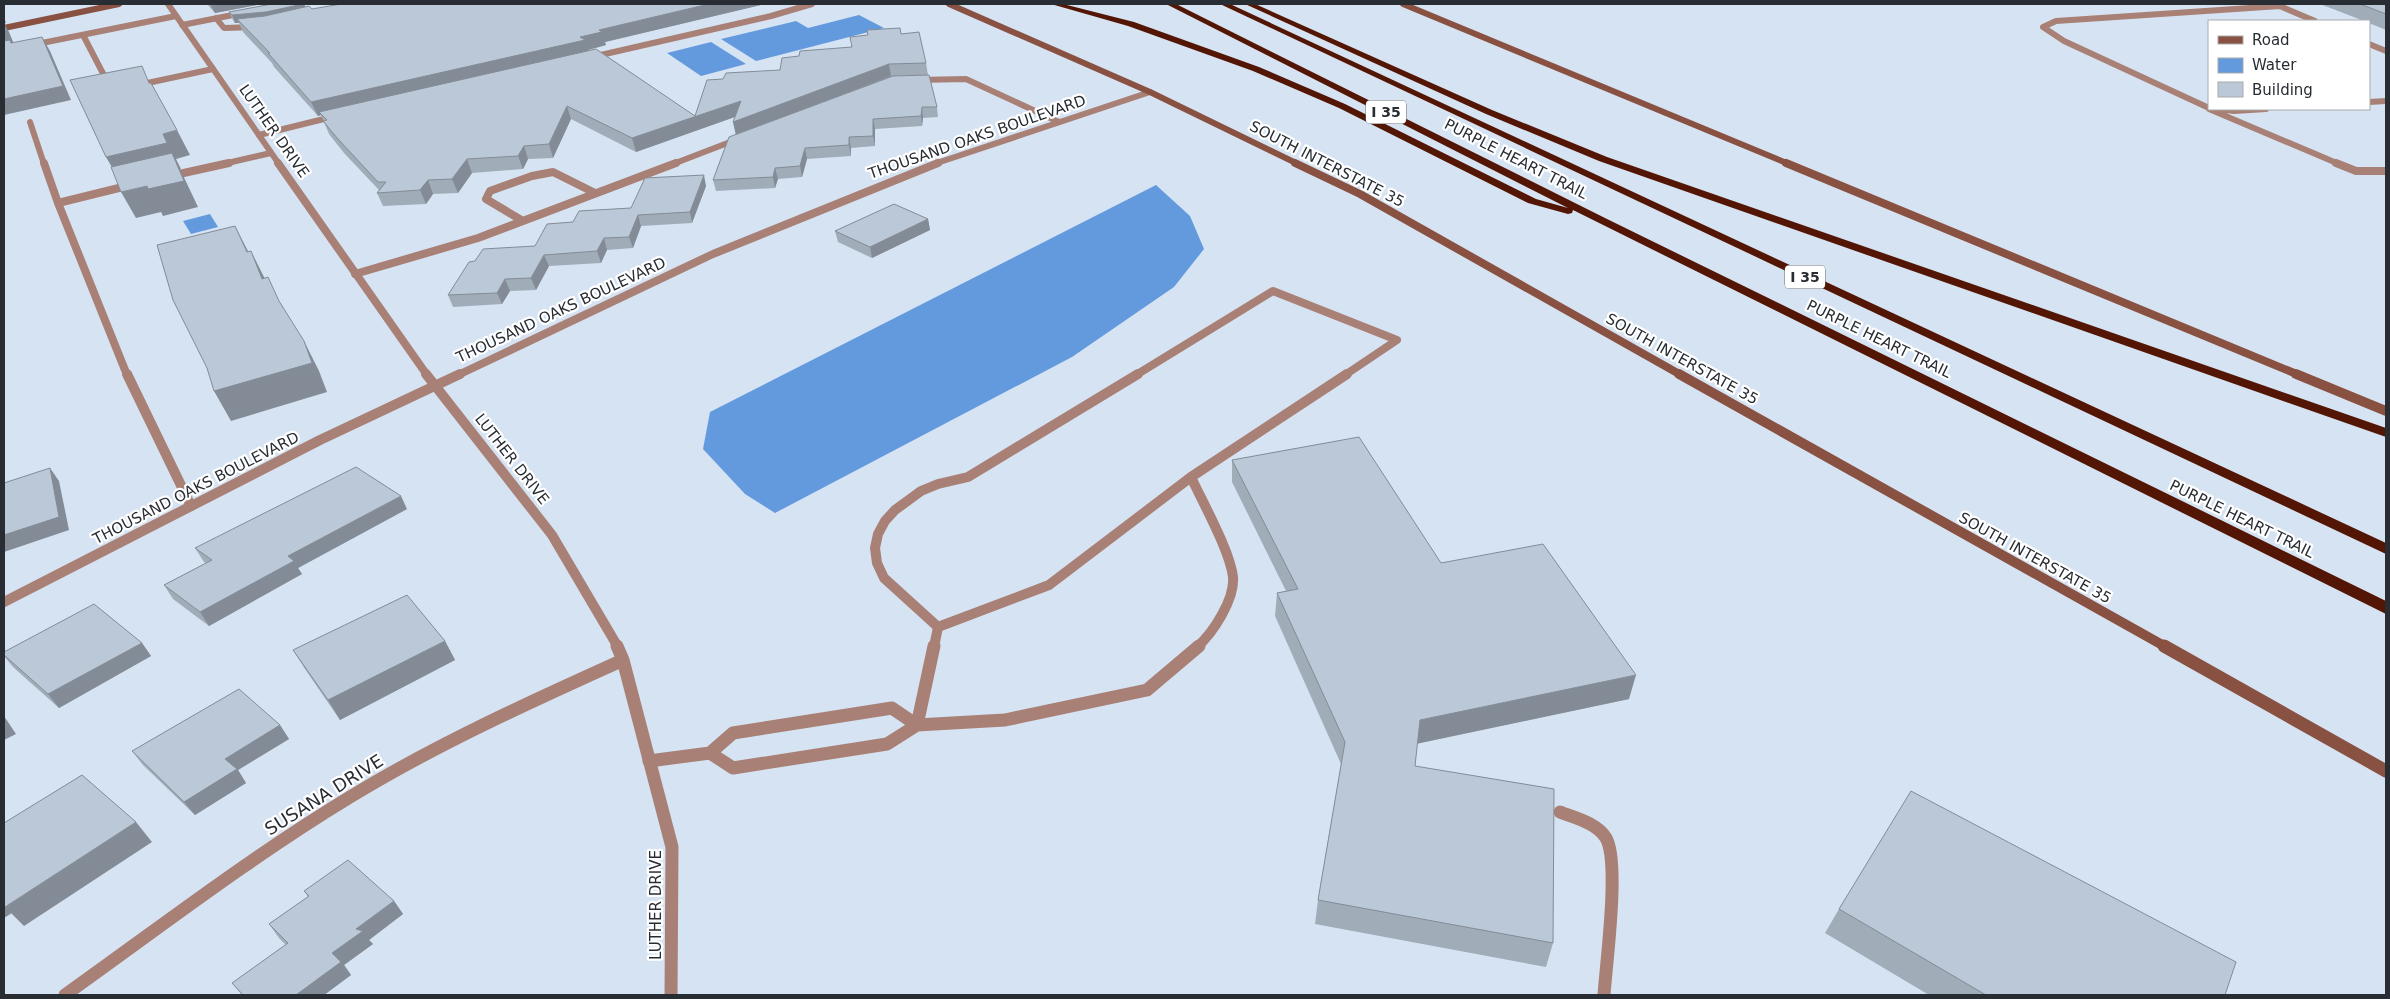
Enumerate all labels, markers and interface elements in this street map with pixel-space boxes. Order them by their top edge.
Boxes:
legend [2208,20,2370,110]
text: Road [2252,31,2290,49]
text: Water [2252,56,2297,74]
street label: LUTHER DRIVE [235,81,313,181]
text: Building [2252,81,2313,99]
street label: THOUSAND OAKS BOULEVARD [865,91,1088,183]
road number: I 35 [1366,100,1406,124]
street label: PURPLE HEART TRAIL [1441,115,1591,203]
street label: SOUTH INTERSTATE 35 [1247,117,1407,211]
street label: THOUSAND OAKS BOULEVARD [453,253,669,367]
road number: I 35 [1785,266,1825,288]
street label: PURPLE HEART TRAIL [1804,296,1955,382]
street label: SOUTH INTERSTATE 35 [1603,310,1761,408]
street label: LUTHER DRIVE [471,410,553,508]
street label: THOUSAND OAKS BOULEVARD [89,428,302,548]
street label: PURPLE HEART TRAIL [2167,476,2318,562]
street label: SOUTH INTERSTATE 35 [1956,509,2114,607]
street label: SUSANA DRIVE [261,750,387,839]
street label: LUTHER DRIVE [647,850,665,960]

